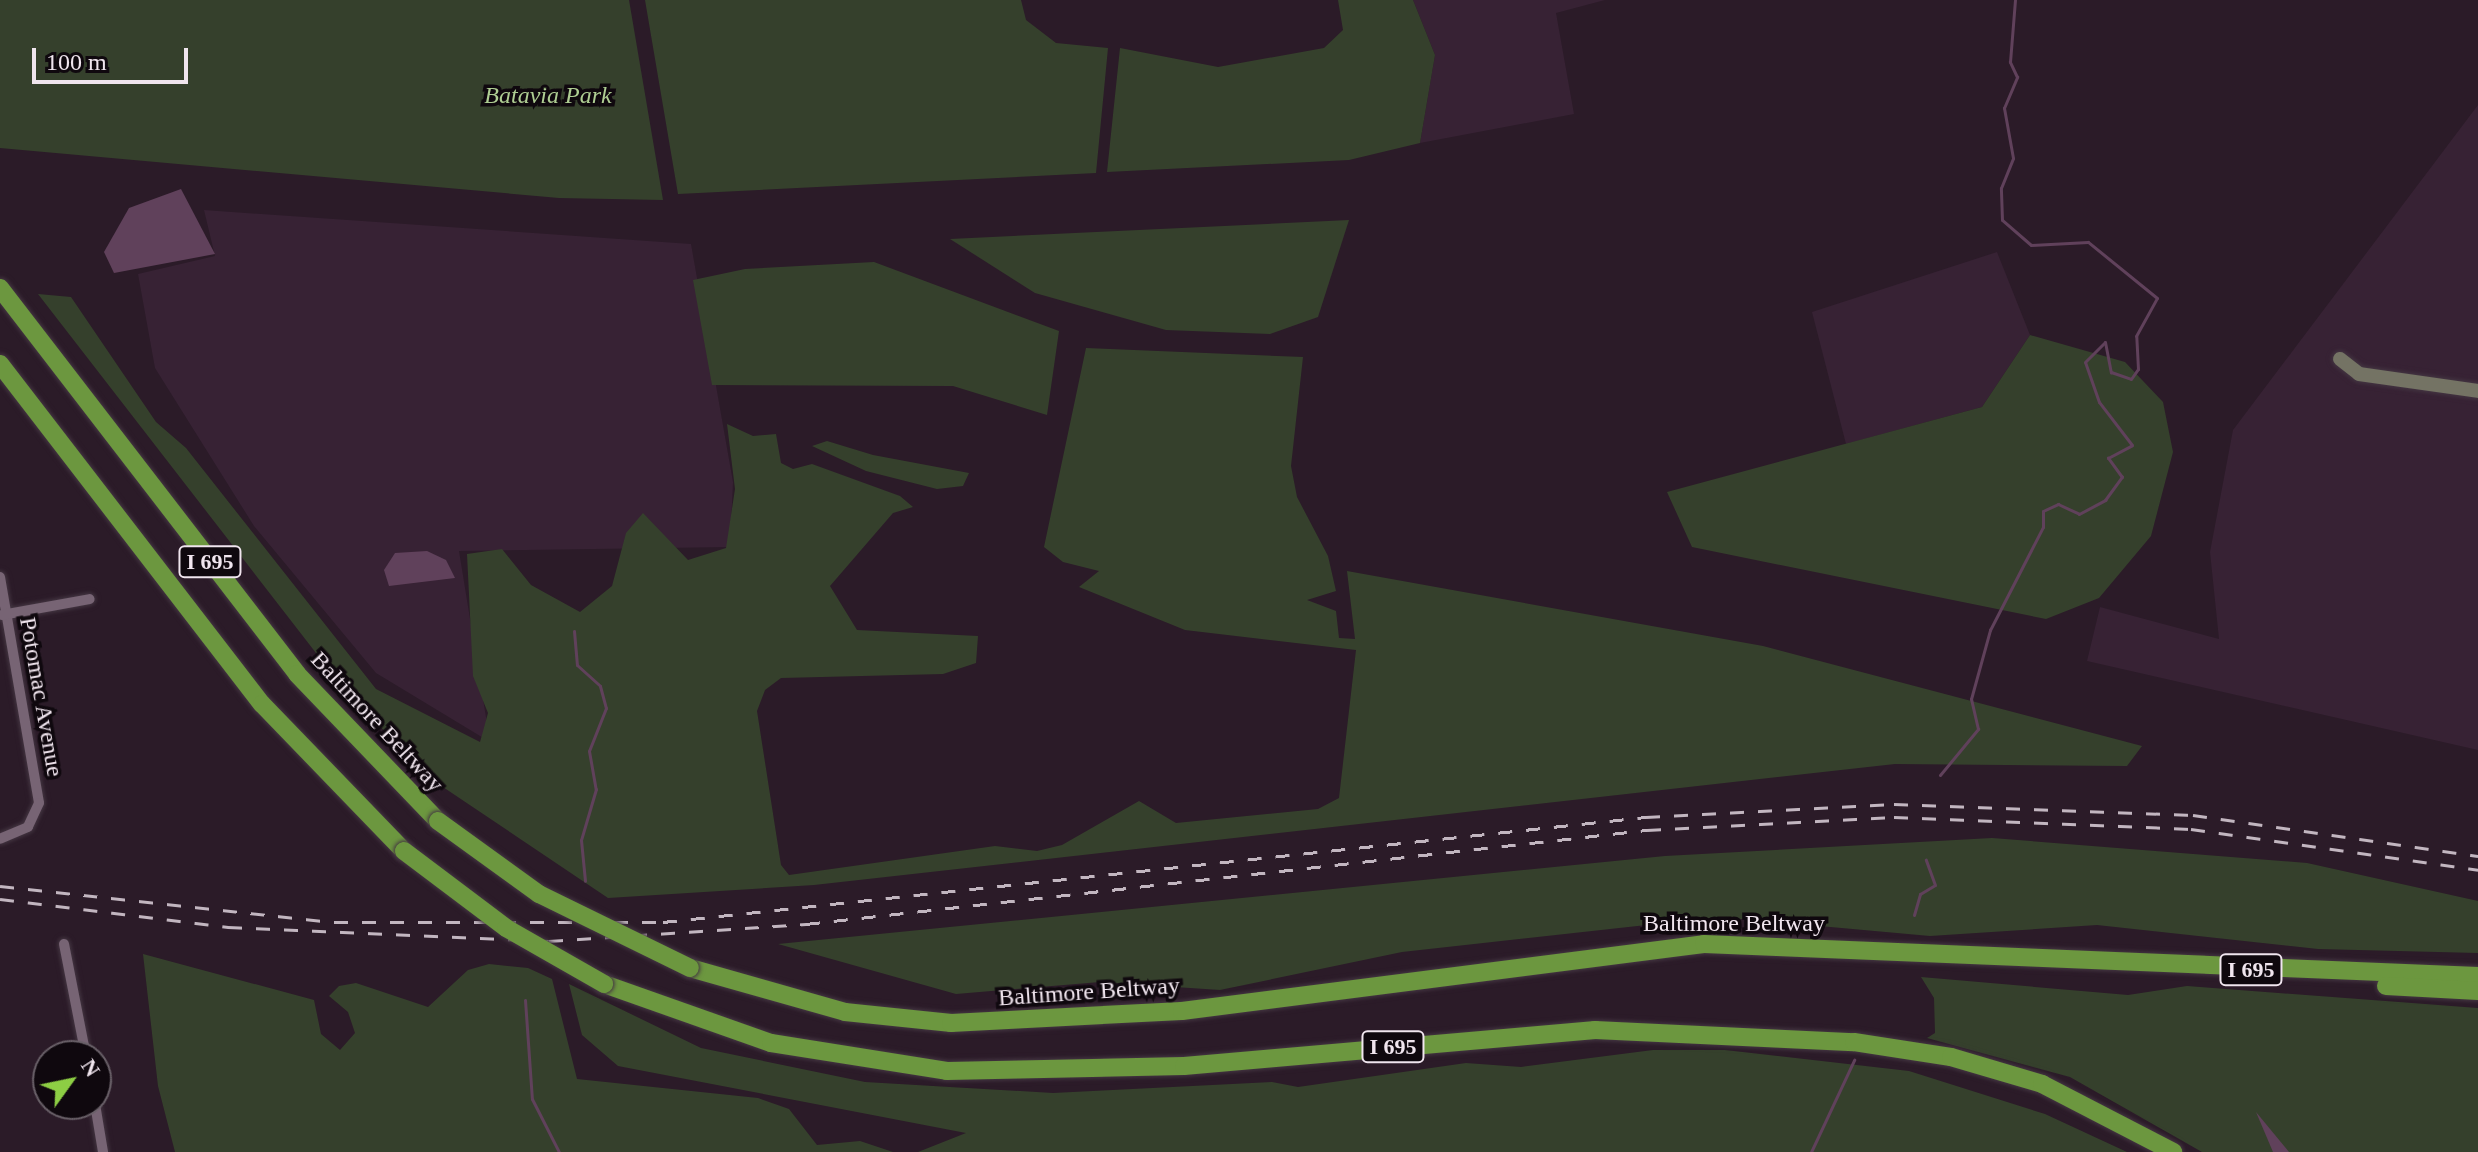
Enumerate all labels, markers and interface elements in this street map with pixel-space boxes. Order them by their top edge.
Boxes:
scale bar [36,32,192,82]
text: 100 m [46,49,107,75]
park label: Batavia Park [484,82,612,110]
road number: I 695 [178,544,242,580]
street label: Potomac Avenue [13,614,69,780]
street label: Baltimore Beltway [304,646,450,798]
street label: Baltimore Beltway [1643,910,1825,938]
road number: I 695 [2219,952,2283,988]
street label: Baltimore Beltway [997,971,1181,1013]
road number: I 695 [1361,1029,1425,1065]
north arrow [32,1040,112,1120]
text: N [76,1054,106,1081]

